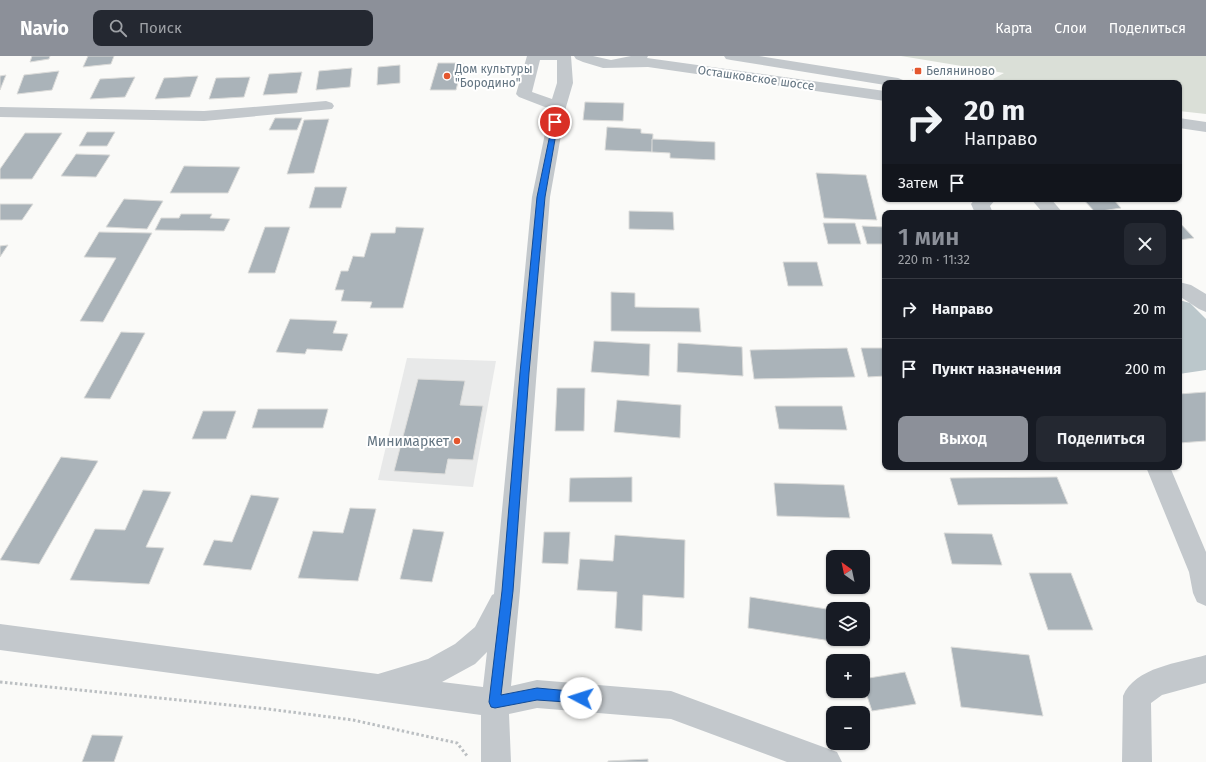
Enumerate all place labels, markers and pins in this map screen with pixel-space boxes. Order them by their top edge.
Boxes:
place label: Дом культуры "Бородино" [454,62,533,90]
place label: Беляниново [926,64,995,78]
marker: Беляниново [913,66,923,76]
marker: Дом культуры "Бородино" [442,71,452,81]
pin [538,105,572,139]
place label: Минимаркет [367,433,450,450]
marker: Минимаркет [452,436,462,446]

